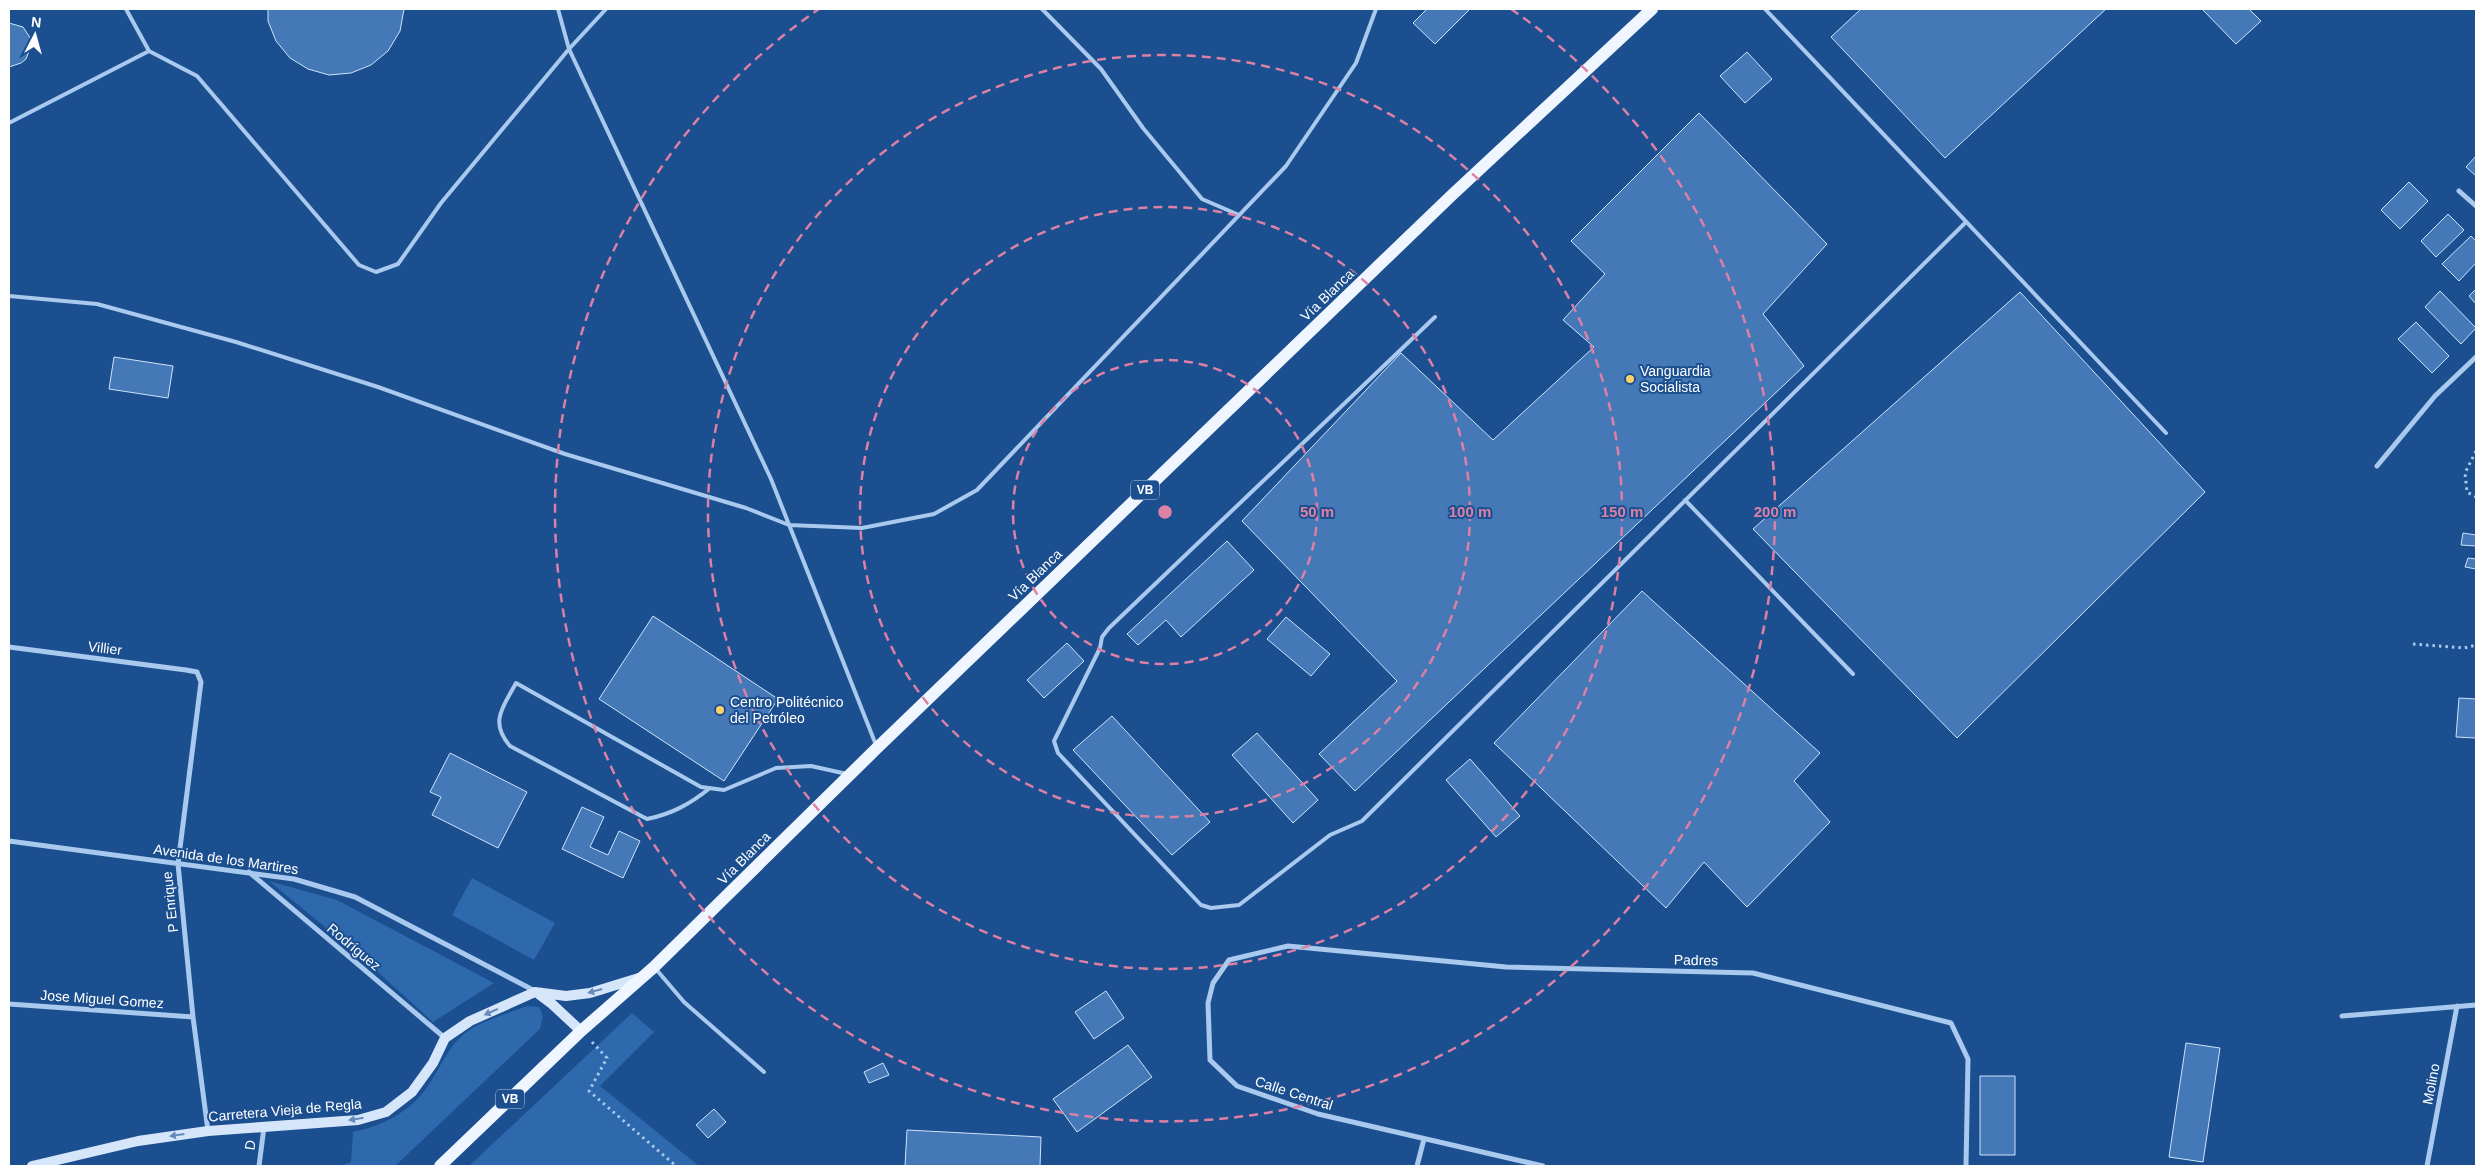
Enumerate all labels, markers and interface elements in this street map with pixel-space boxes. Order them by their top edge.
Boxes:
north arrow [10,10,60,60]
text: N [30,14,42,31]
street label: Vía Blanca [1297,266,1357,324]
place label: Vanguardia Socialista [1640,363,1711,395]
marker: Vanguardia Socialista [1624,373,1636,385]
road number: VB [1131,480,1159,500]
centre of rings [1156,503,1174,521]
text: 50 m [1300,503,1334,520]
text: 100 m [1449,503,1491,520]
text: 150 m [1601,503,1643,520]
text: 200 m [1754,503,1796,520]
street label: Vía Blanca [1005,546,1065,604]
street label: Villier [87,638,123,658]
place label: Centro Politécnico del Petróleo [730,694,844,726]
marker: Centro Politécnico del Petróleo [714,704,726,716]
street label: Vía Blanca [714,828,774,888]
street label: Avenida de los Martires [153,841,299,877]
street label: P Enrique [159,871,181,933]
street label: Rodríguez [324,920,384,974]
street label: Padres [1674,952,1718,968]
street label: Jose Miguel Gomez [40,987,164,1011]
one-way arrow [588,987,603,995]
one-way arrow [484,1008,498,1016]
street label: Molino [2419,1062,2443,1106]
street label: Calle Central [1253,1073,1335,1113]
road number: VB [496,1090,524,1108]
street label: Carretera Vieja de Regla [208,1095,363,1125]
one-way arrow [348,1115,364,1123]
one-way arrow [169,1132,185,1140]
street label: D [241,1139,259,1151]

